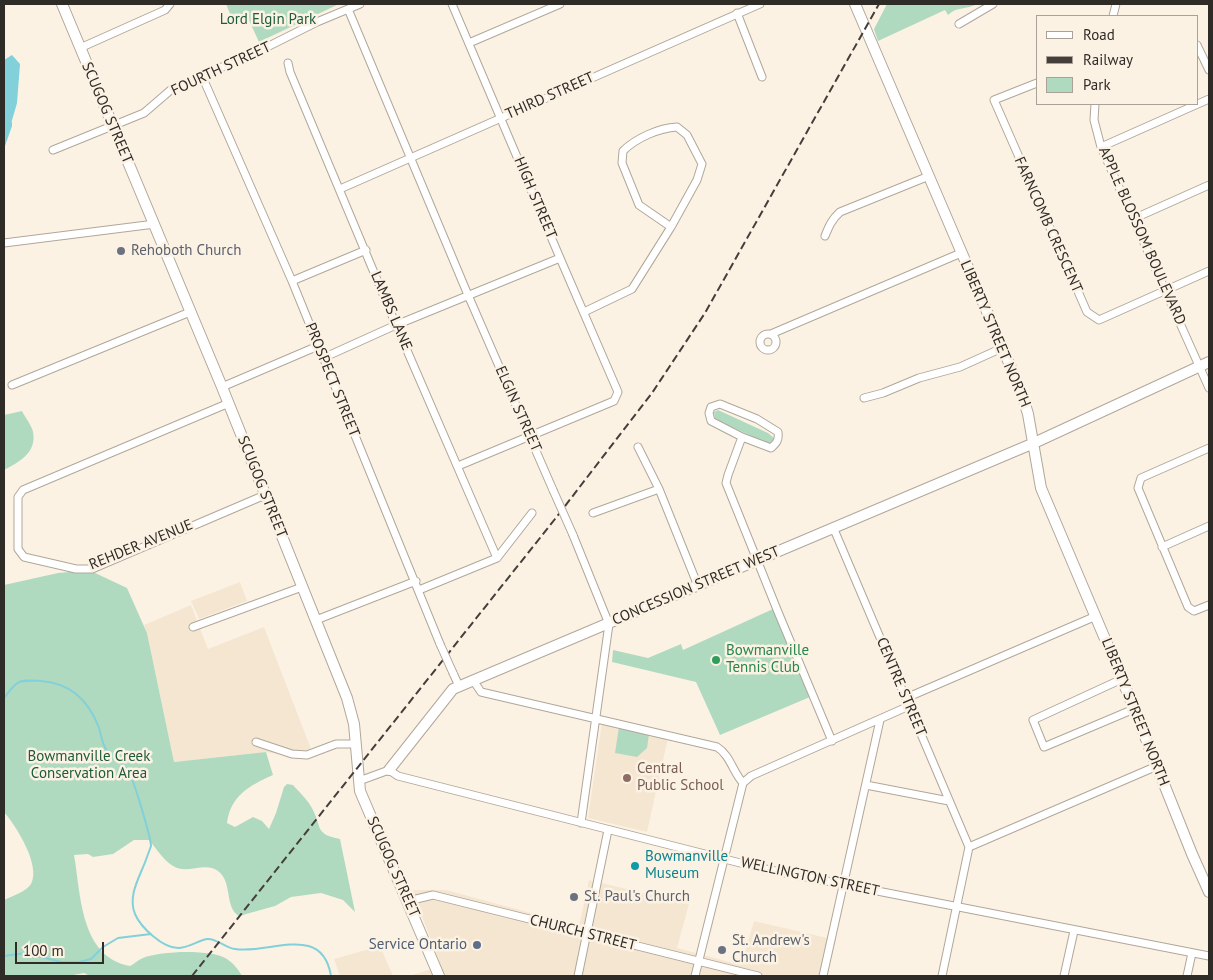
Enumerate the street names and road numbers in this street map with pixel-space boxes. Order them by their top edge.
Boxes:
street label: FOURTH STREET [168,38,274,100]
street label: SCUGOG STREET [78,60,136,166]
street label: THIRD STREET [503,68,597,124]
street label: APPLE BLOSSOM BOULEVARD [1094,144,1190,328]
street label: HIGH STREET [510,154,560,242]
street label: FARNCOMB CRESCENT [1010,154,1086,296]
street label: LIBERTY STREET NORTH [956,258,1034,410]
street label: LAMBS LANE [366,269,416,353]
street label: PROSPECT STREET [301,320,363,440]
street label: ELGIN STREET [491,363,545,455]
street label: SCUGOG STREET [233,433,291,541]
street label: REHDER AVENUE [86,516,196,574]
street label: CONCESSION STREET WEST [610,543,782,629]
street label: CENTRE STREET [872,635,930,739]
street label: LIBERTY STREET NORTH [1097,635,1173,789]
street label: SCUGOG STREET [363,814,423,920]
street label: WELLINGTON STREET [739,854,881,900]
street label: CHURCH STREET [528,911,638,955]

